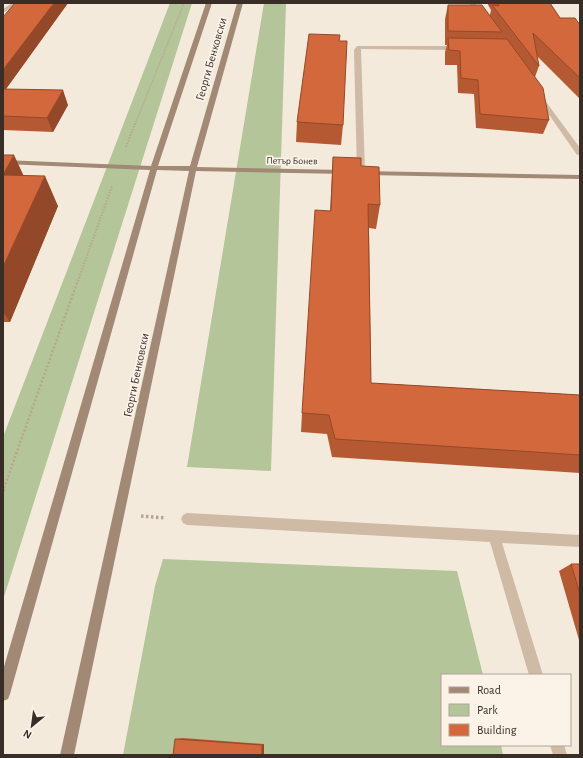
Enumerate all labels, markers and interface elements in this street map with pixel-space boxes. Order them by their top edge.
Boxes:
street label: Георги Бенковски [193,16,229,102]
street label: Петър Бонев [266,156,318,166]
street label: Георги Бенковски [121,332,151,418]
legend [441,674,571,746]
text: Road [477,684,501,696]
text: Park [477,704,498,716]
north arrow [12,706,52,746]
text: Building [477,724,517,736]
text: N [21,728,33,741]

